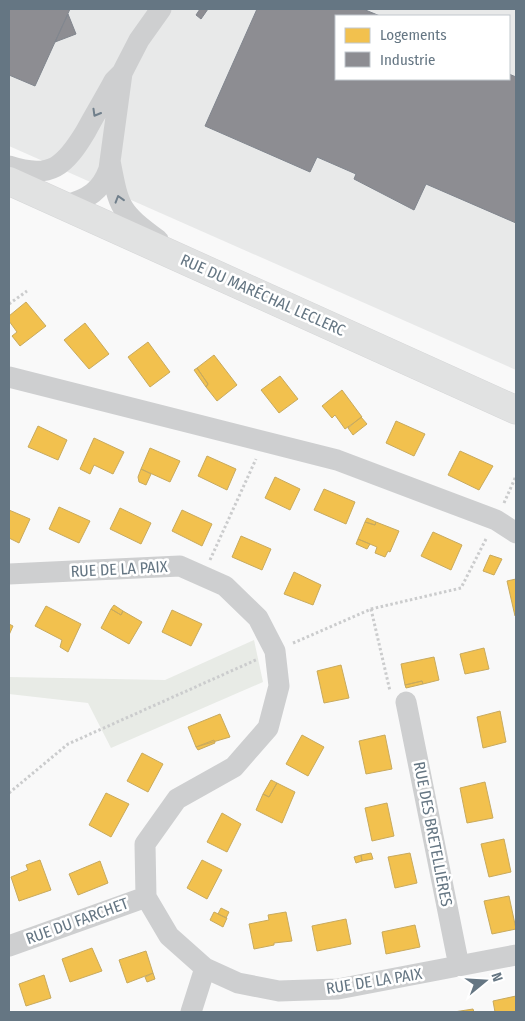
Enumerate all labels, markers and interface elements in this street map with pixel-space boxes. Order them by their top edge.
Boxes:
legend [335,15,510,80]
text: Logements [380,26,447,44]
text: Industrie [380,51,435,69]
one-way arrow [92,108,102,117]
one-way arrow [114,195,124,203]
street label: RUE DU MARÉCHAL LECLERC [178,250,348,340]
street label: RUE DE LA PAIX [70,557,168,581]
street label: RUE DES BRETELLIÈRES [410,760,456,908]
street label: RUE DU FARCHET [23,893,131,948]
north arrow [460,956,510,1006]
street label: RUE DE LA PAIX [325,964,424,998]
text: N [488,971,506,984]

